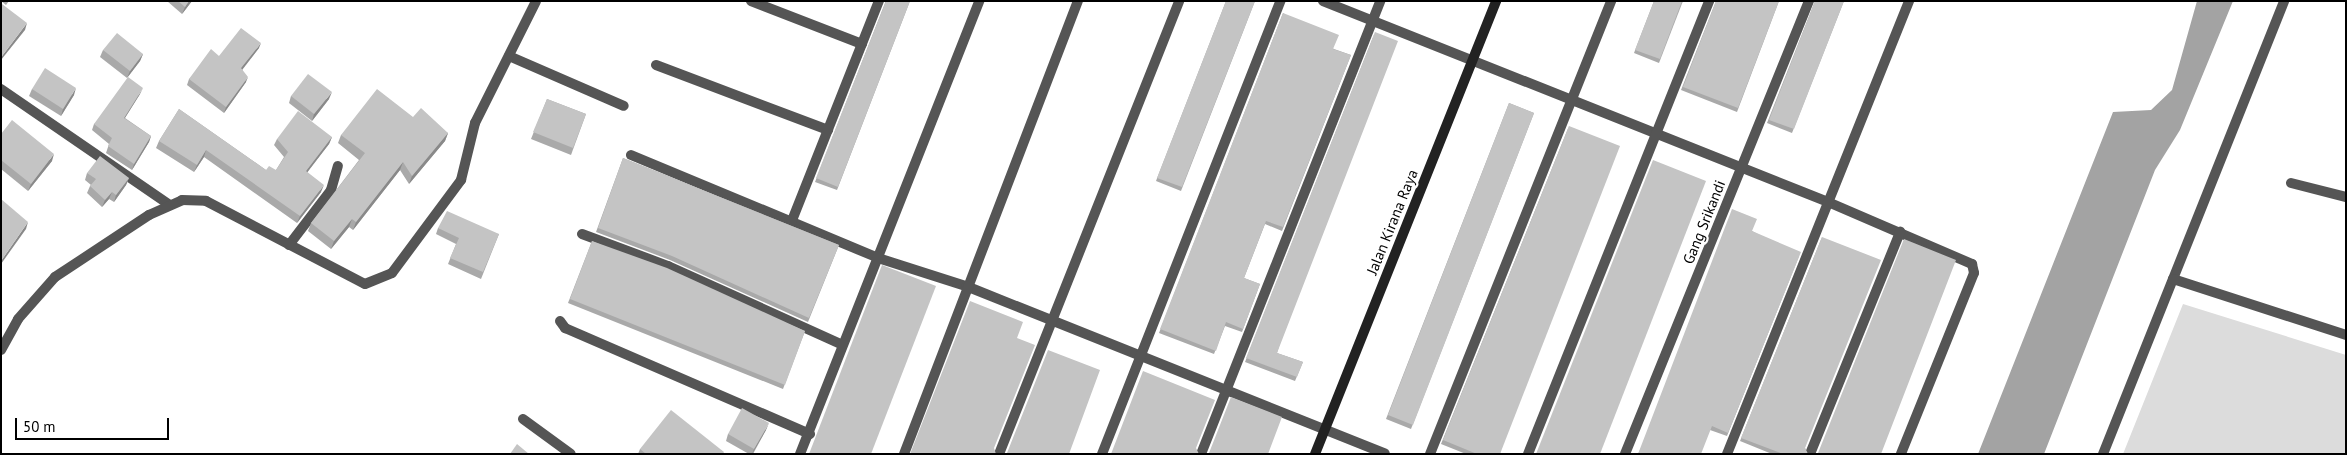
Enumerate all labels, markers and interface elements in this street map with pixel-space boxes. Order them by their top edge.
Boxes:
street label: Jalan Kirana Raya [1363,167,1421,277]
street label: Gang Srikandi [1679,177,1729,267]
scale bar [18,408,171,440]
text: 50 m [23,417,56,436]

